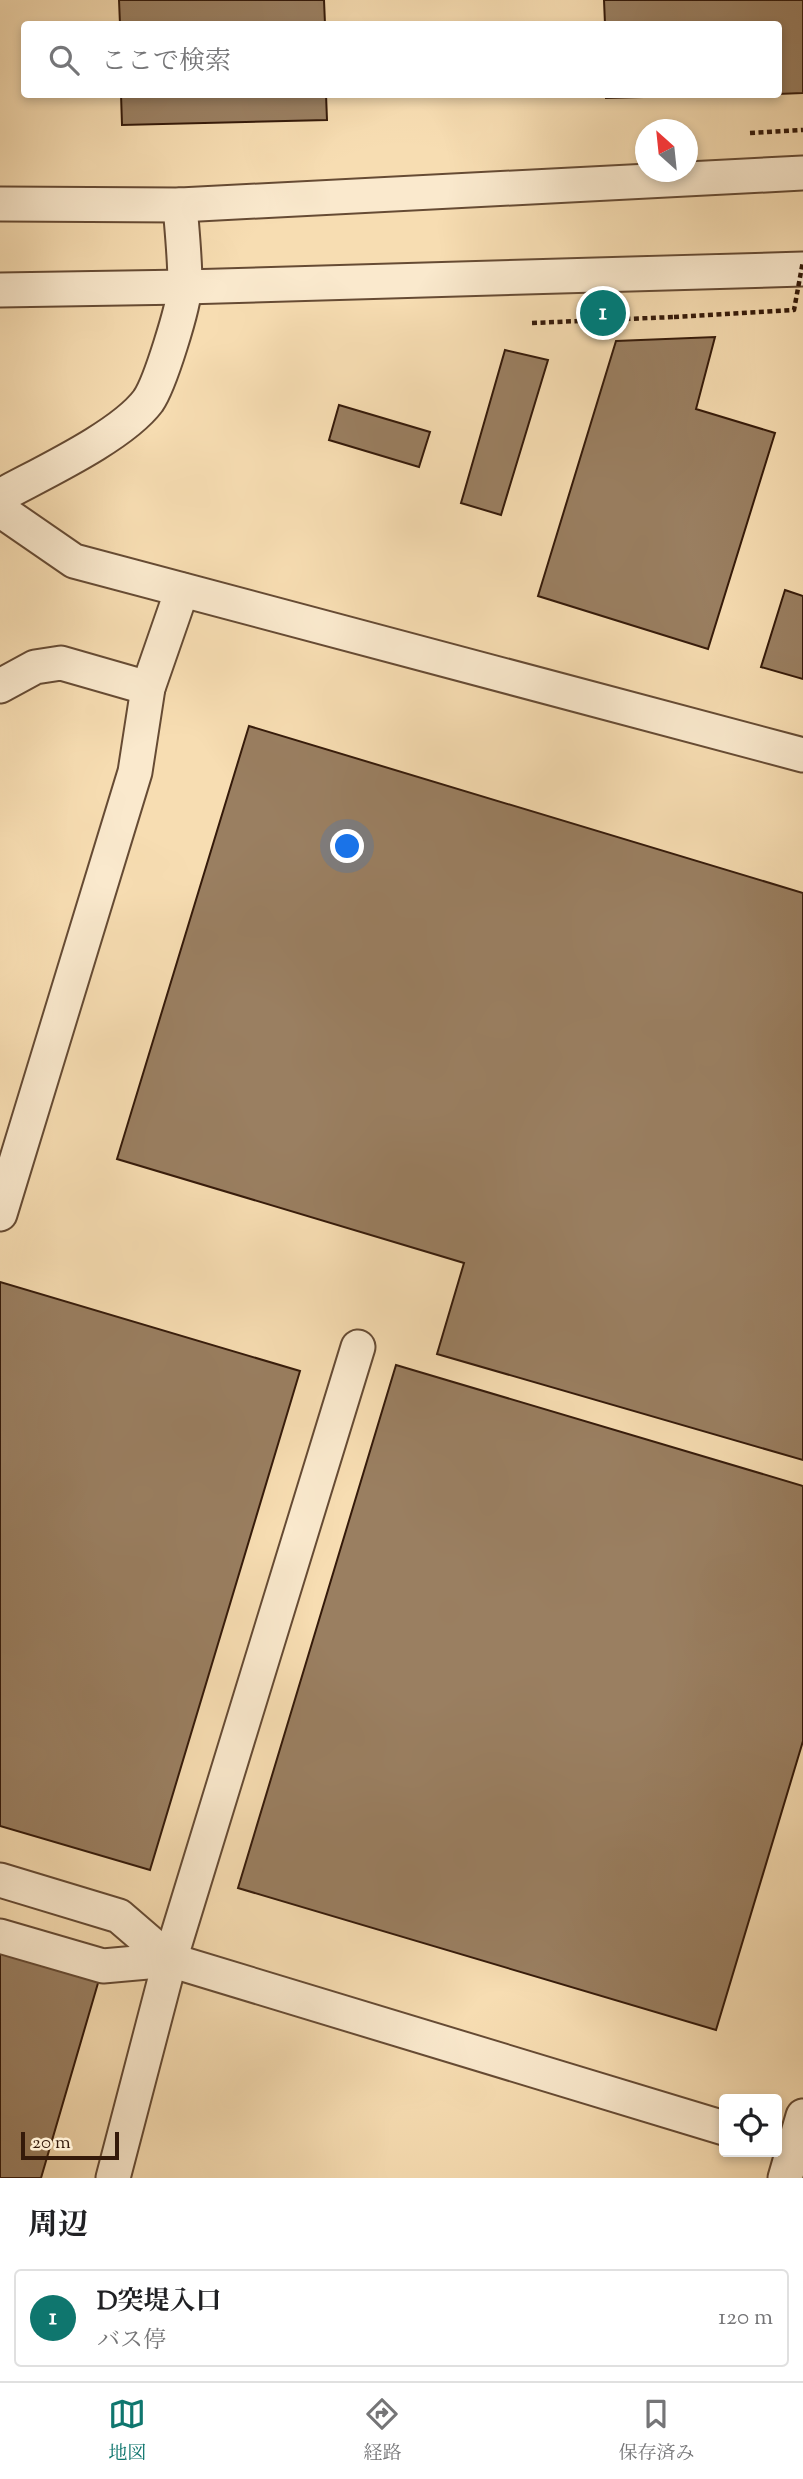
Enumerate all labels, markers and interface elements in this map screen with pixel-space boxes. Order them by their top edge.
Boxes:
search box [21,21,782,98]
icon: search [45,41,83,79]
text: ここで検索 [101,44,231,81]
north arrow [635,119,698,182]
pin: 1 [580,287,626,339]
your location [330,829,364,863]
map controls [719,2094,782,2157]
button: locate [719,2094,782,2157]
scale bar [21,2129,119,2161]
text: 20 m [32,2130,71,2157]
text: 周辺 [28,2205,88,2248]
text: D突堤入口 [97,2284,222,2321]
text: 1 [49,2302,57,2335]
text: 120 m [718,2302,773,2335]
text: バス停 [97,2325,166,2358]
tab: 地図 [108,2395,147,2468]
tab: 経路 [363,2395,402,2468]
tab: 保存済み [618,2395,695,2468]

